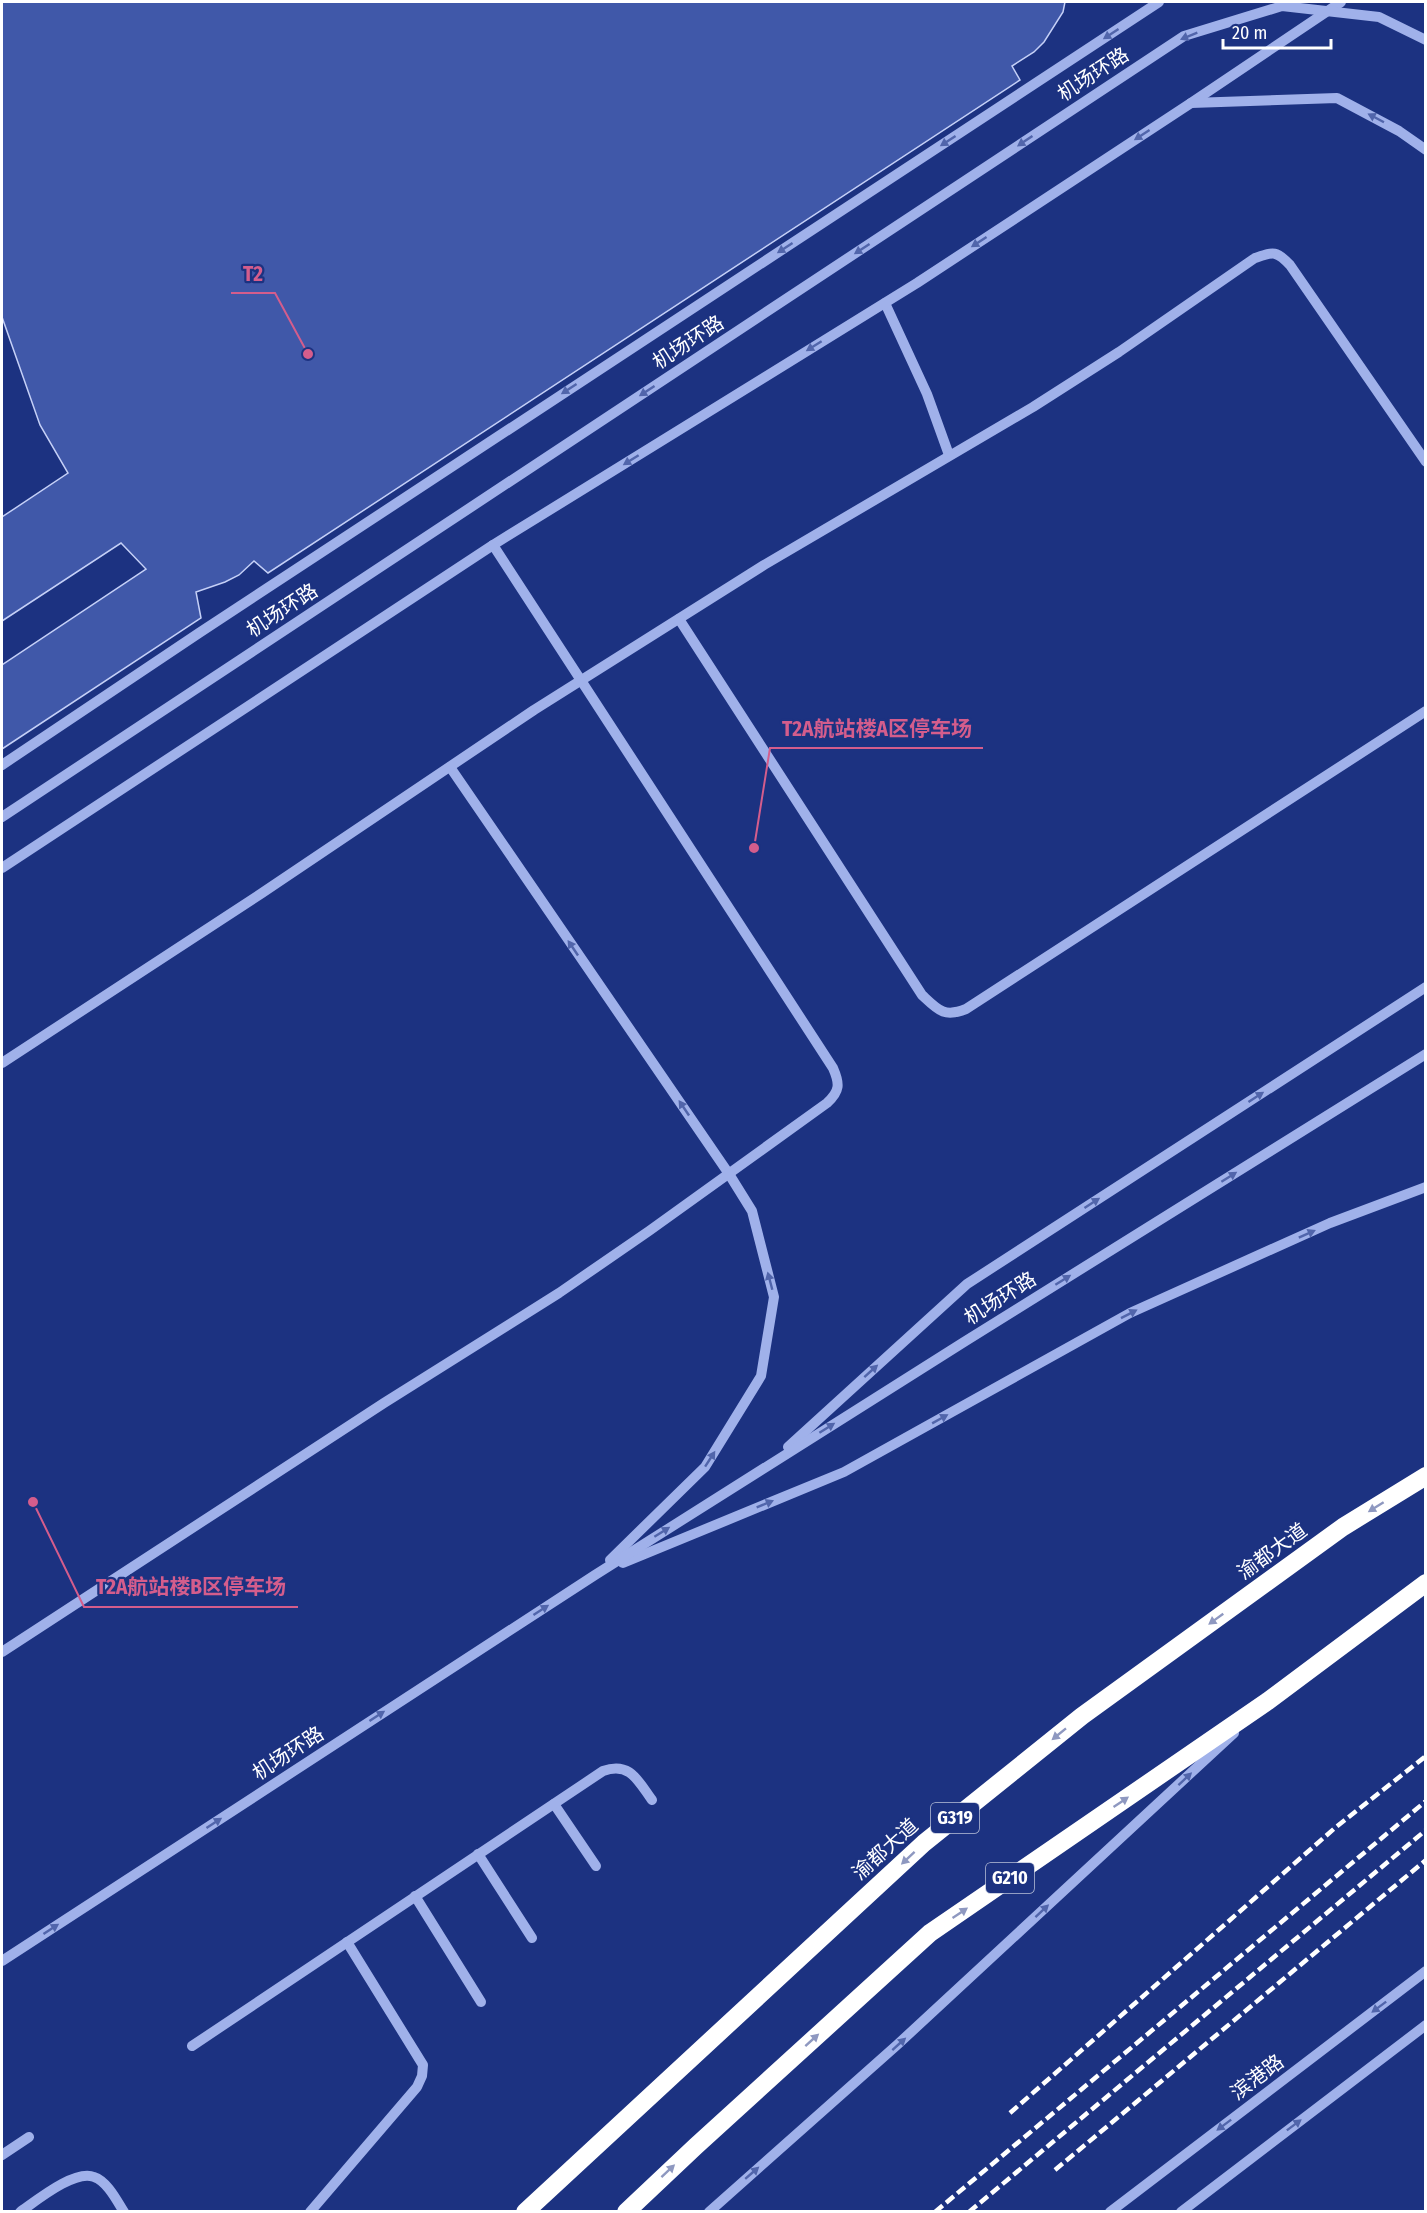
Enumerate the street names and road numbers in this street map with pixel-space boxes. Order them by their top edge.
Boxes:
street label: 机场环路 [1053,42,1133,106]
street label: 机场环路 [648,310,728,374]
street label: 机场环路 [242,578,322,642]
street label: 机场环路 [960,1267,1040,1329]
street label: 渝都大道 [1233,1518,1311,1584]
street label: 机场环路 [248,1721,328,1785]
road number: G319 [931,1803,979,1833]
street label: 渝都大道 [847,1813,923,1885]
road number: G210 [986,1863,1034,1893]
street label: 滨港路 [1226,2049,1288,2105]

